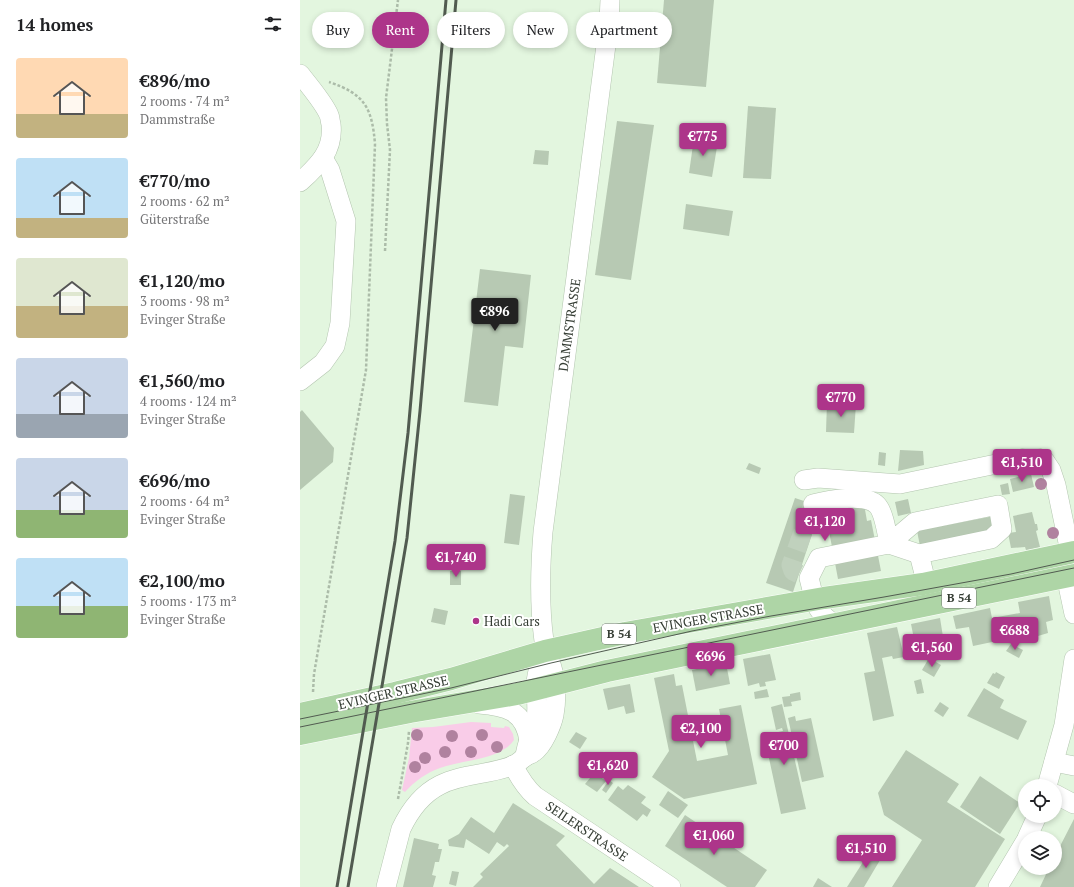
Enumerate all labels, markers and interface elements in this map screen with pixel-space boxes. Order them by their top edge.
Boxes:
chip: Buy [312,12,364,48]
chip: Rent [372,12,429,48]
chip: Filters [437,12,505,48]
chip: New [513,12,568,48]
chip: Apartment [576,12,672,48]
text: 14 homes [16,13,93,36]
icon: filters [262,13,284,35]
text: €896/mo [140,69,210,92]
icon: home [48,74,96,122]
text: 2 rooms · 74 m² [140,92,230,110]
text: Dammstraße [140,110,215,128]
pin: €775 [679,123,727,157]
text: €775 [688,127,718,145]
text: €770/mo [140,169,210,192]
icon: home [48,174,96,222]
text: 2 rooms · 62 m² [140,192,230,210]
text: Güterstraße [140,210,210,228]
text: €1,120/mo [140,269,225,292]
icon: home [48,274,96,322]
street label: DAMMSTRASSE [554,277,584,373]
text: 3 rooms · 98 m² [140,292,230,310]
pin: €896 [471,298,519,332]
text: €896 [480,302,510,320]
text: Evinger Straße [140,310,226,328]
text: €1,560/mo [140,369,225,392]
icon: home [48,374,96,422]
pin: €770 [817,384,865,418]
text: €770 [826,388,856,406]
text: 4 rooms · 124 m² [140,392,237,410]
text: Evinger Straße [140,410,226,428]
pin: €1,510 [989,449,1055,483]
text: €1,510 [1002,453,1042,471]
text: €696/mo [140,469,210,492]
icon: home [48,474,96,522]
text: 2 rooms · 64 m² [140,492,230,510]
pin: €1,120 [792,508,858,542]
text: Evinger Straße [140,510,226,528]
text: €1,120 [805,512,845,530]
pin: €1,740 [423,544,489,578]
text: €1,740 [436,548,476,566]
text: €2,100/mo [140,569,225,592]
icon: home [48,574,96,622]
road number: B 54 [942,588,976,608]
text: 5 rooms · 173 m² [140,592,237,610]
street label: EVINGER STRASSE [651,599,765,637]
text: Evinger Straße [140,610,226,628]
place label: Hadi Cars [484,612,540,630]
marker: Hadi Cars [471,616,481,626]
pin: €688 [991,617,1039,651]
text: €688 [1000,621,1030,639]
road number: B 54 [602,624,636,644]
pin: €1,560 [899,634,965,668]
text: €1,560 [912,638,952,656]
pin: €696 [687,643,735,677]
text: €696 [696,647,726,665]
street label: EVINGER STRASSE [336,671,450,713]
pin: €2,100 [668,715,734,749]
text: €2,100 [681,719,721,737]
pin: €700 [760,732,808,766]
text: €700 [769,736,799,754]
pin: €1,620 [575,752,641,786]
text: €1,620 [588,756,628,774]
map controls [1018,779,1062,875]
button: locate [1018,779,1062,823]
street label: SEILERSTRASSE [542,797,632,865]
pin: €1,060 [681,822,747,856]
text: €1,060 [694,826,734,844]
button: layers [1018,831,1062,875]
pin: €1,510 [833,835,899,869]
text: €1,510 [846,839,886,857]

